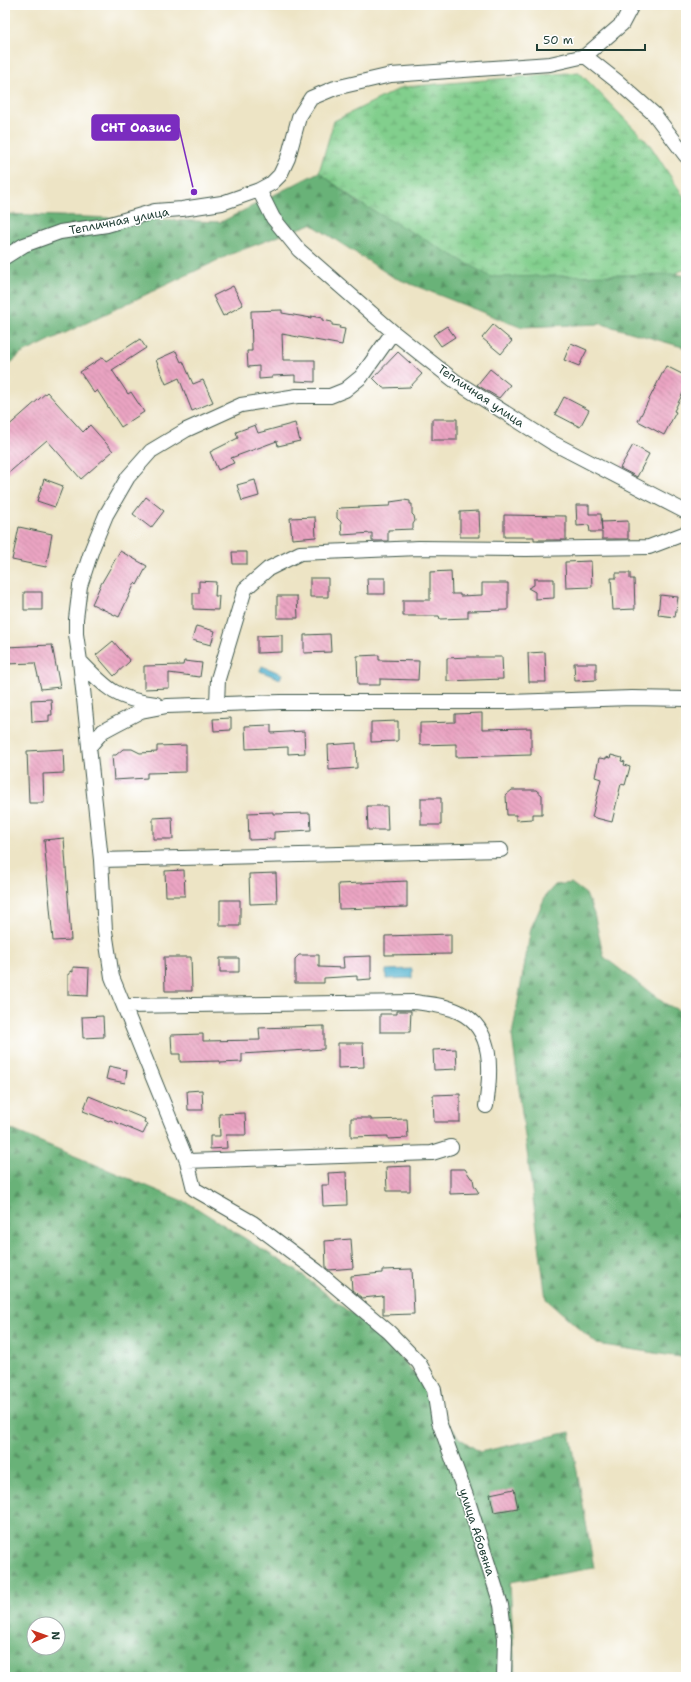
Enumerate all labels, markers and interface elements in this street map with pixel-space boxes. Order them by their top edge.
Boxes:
scale bar [537,26,645,52]
text: 50 m [543,32,573,48]
callout: СНТ Оазис [92,115,179,140]
text: СНТ Оазис [101,119,171,136]
street label: Тепличная улица [68,203,171,239]
street label: Тепличная улица [434,361,528,431]
street label: улица Абовяна [455,1486,499,1578]
north arrow [26,1616,66,1656]
text: N [48,1631,63,1641]

